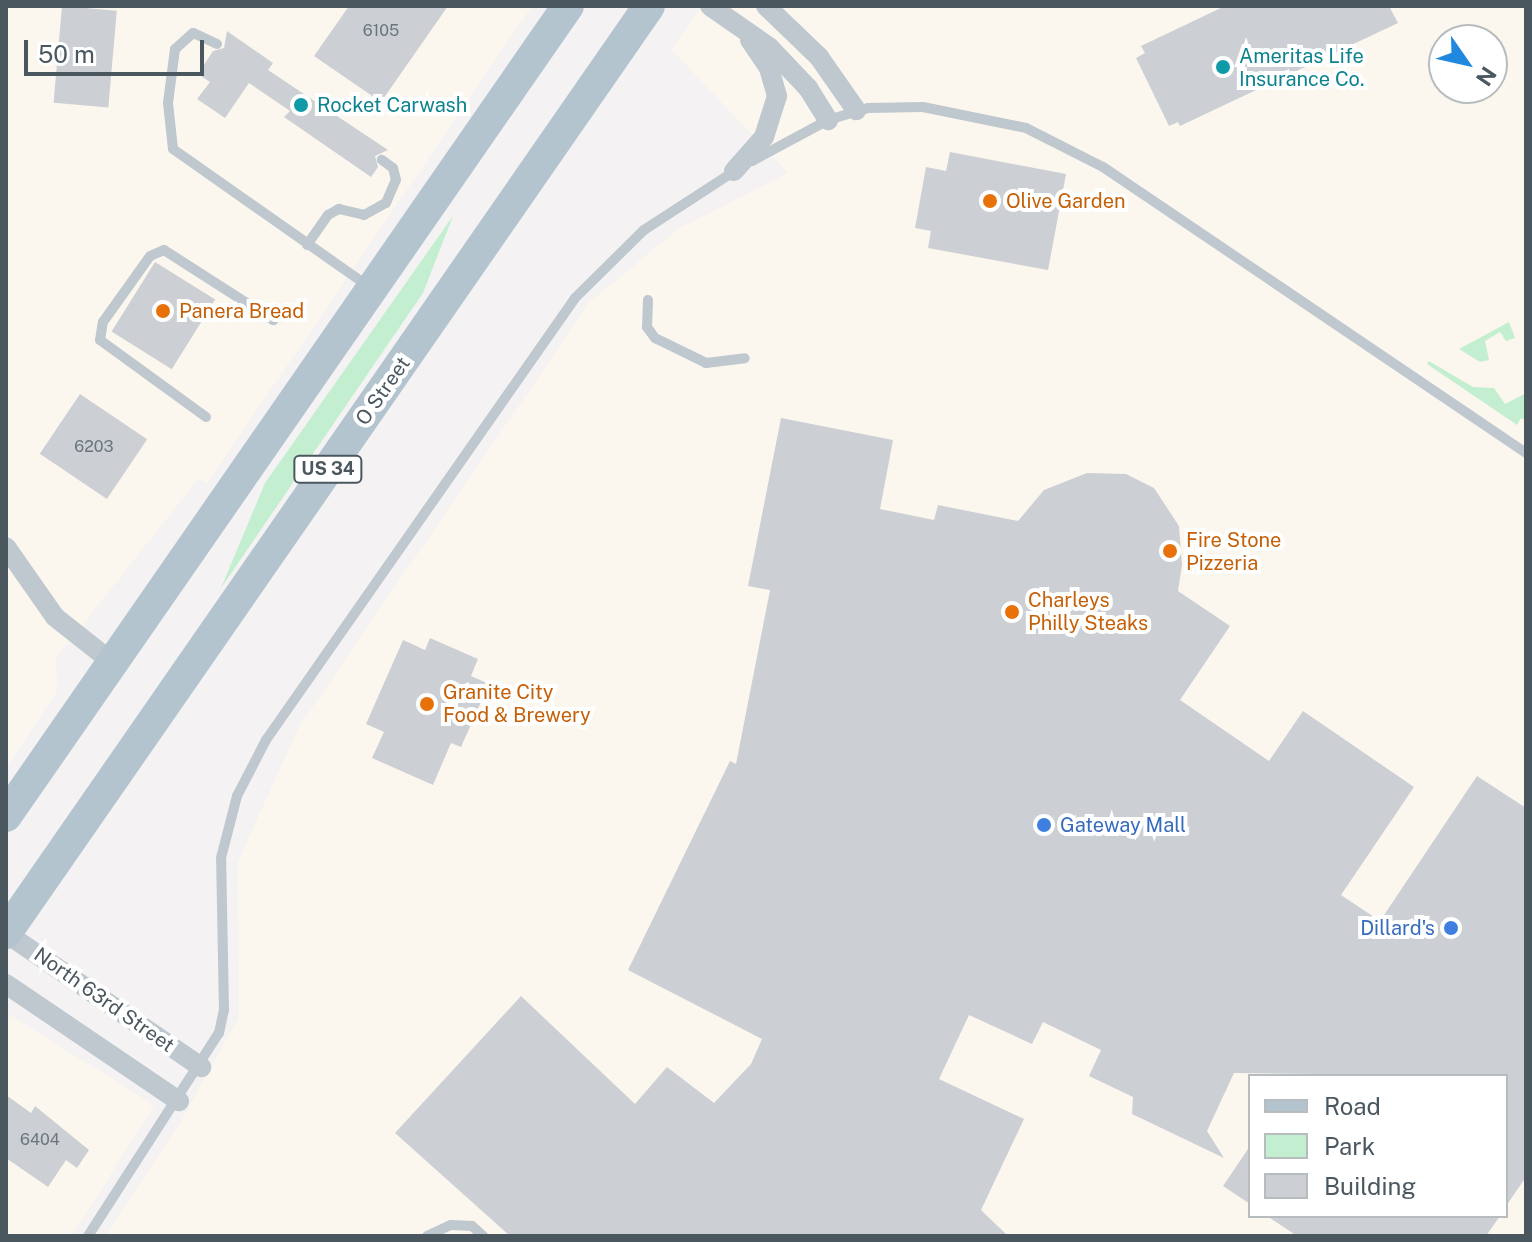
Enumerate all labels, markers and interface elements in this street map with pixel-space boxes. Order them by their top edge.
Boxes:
house number: 6105 [363,21,399,41]
scale bar [28,24,208,74]
north arrow [1428,24,1508,104]
text: 50 m [38,40,95,68]
place label: Ameritas Life Insurance Co. [1239,44,1365,91]
marker: Ameritas Life Insurance Co. [1214,58,1232,76]
text: N [1471,62,1502,91]
place label: Rocket Carwash [317,93,467,117]
marker: Rocket Carwash [292,96,310,114]
place label: Olive Garden [1006,189,1126,213]
marker: Olive Garden [981,192,999,210]
place label: Panera Bread [179,299,304,323]
marker: Panera Bread [154,302,172,320]
street label: O Street [351,352,415,430]
house number: 6203 [74,437,114,457]
road number: US 34 [292,455,364,483]
place label: Fire Stone Pizzeria [1186,528,1282,575]
marker: Fire Stone Pizzeria [1161,542,1179,560]
place label: Charleys Philly Steaks [1028,588,1148,635]
marker: Charleys Philly Steaks [1003,603,1021,621]
place label: Granite City Food & Brewery [443,680,591,727]
marker: Granite City Food & Brewery [418,695,436,713]
place label: Gateway Mall [1060,813,1186,837]
marker: Gateway Mall [1035,816,1053,834]
place label: Dillard's [1360,916,1435,940]
marker: Dillard's [1442,919,1460,937]
street label: North 63rd Street [29,943,179,1057]
legend [1248,1074,1508,1218]
text: Road [1324,1092,1381,1120]
house number: 6404 [20,1130,60,1150]
text: Park [1324,1132,1375,1160]
text: Building [1324,1172,1416,1200]

